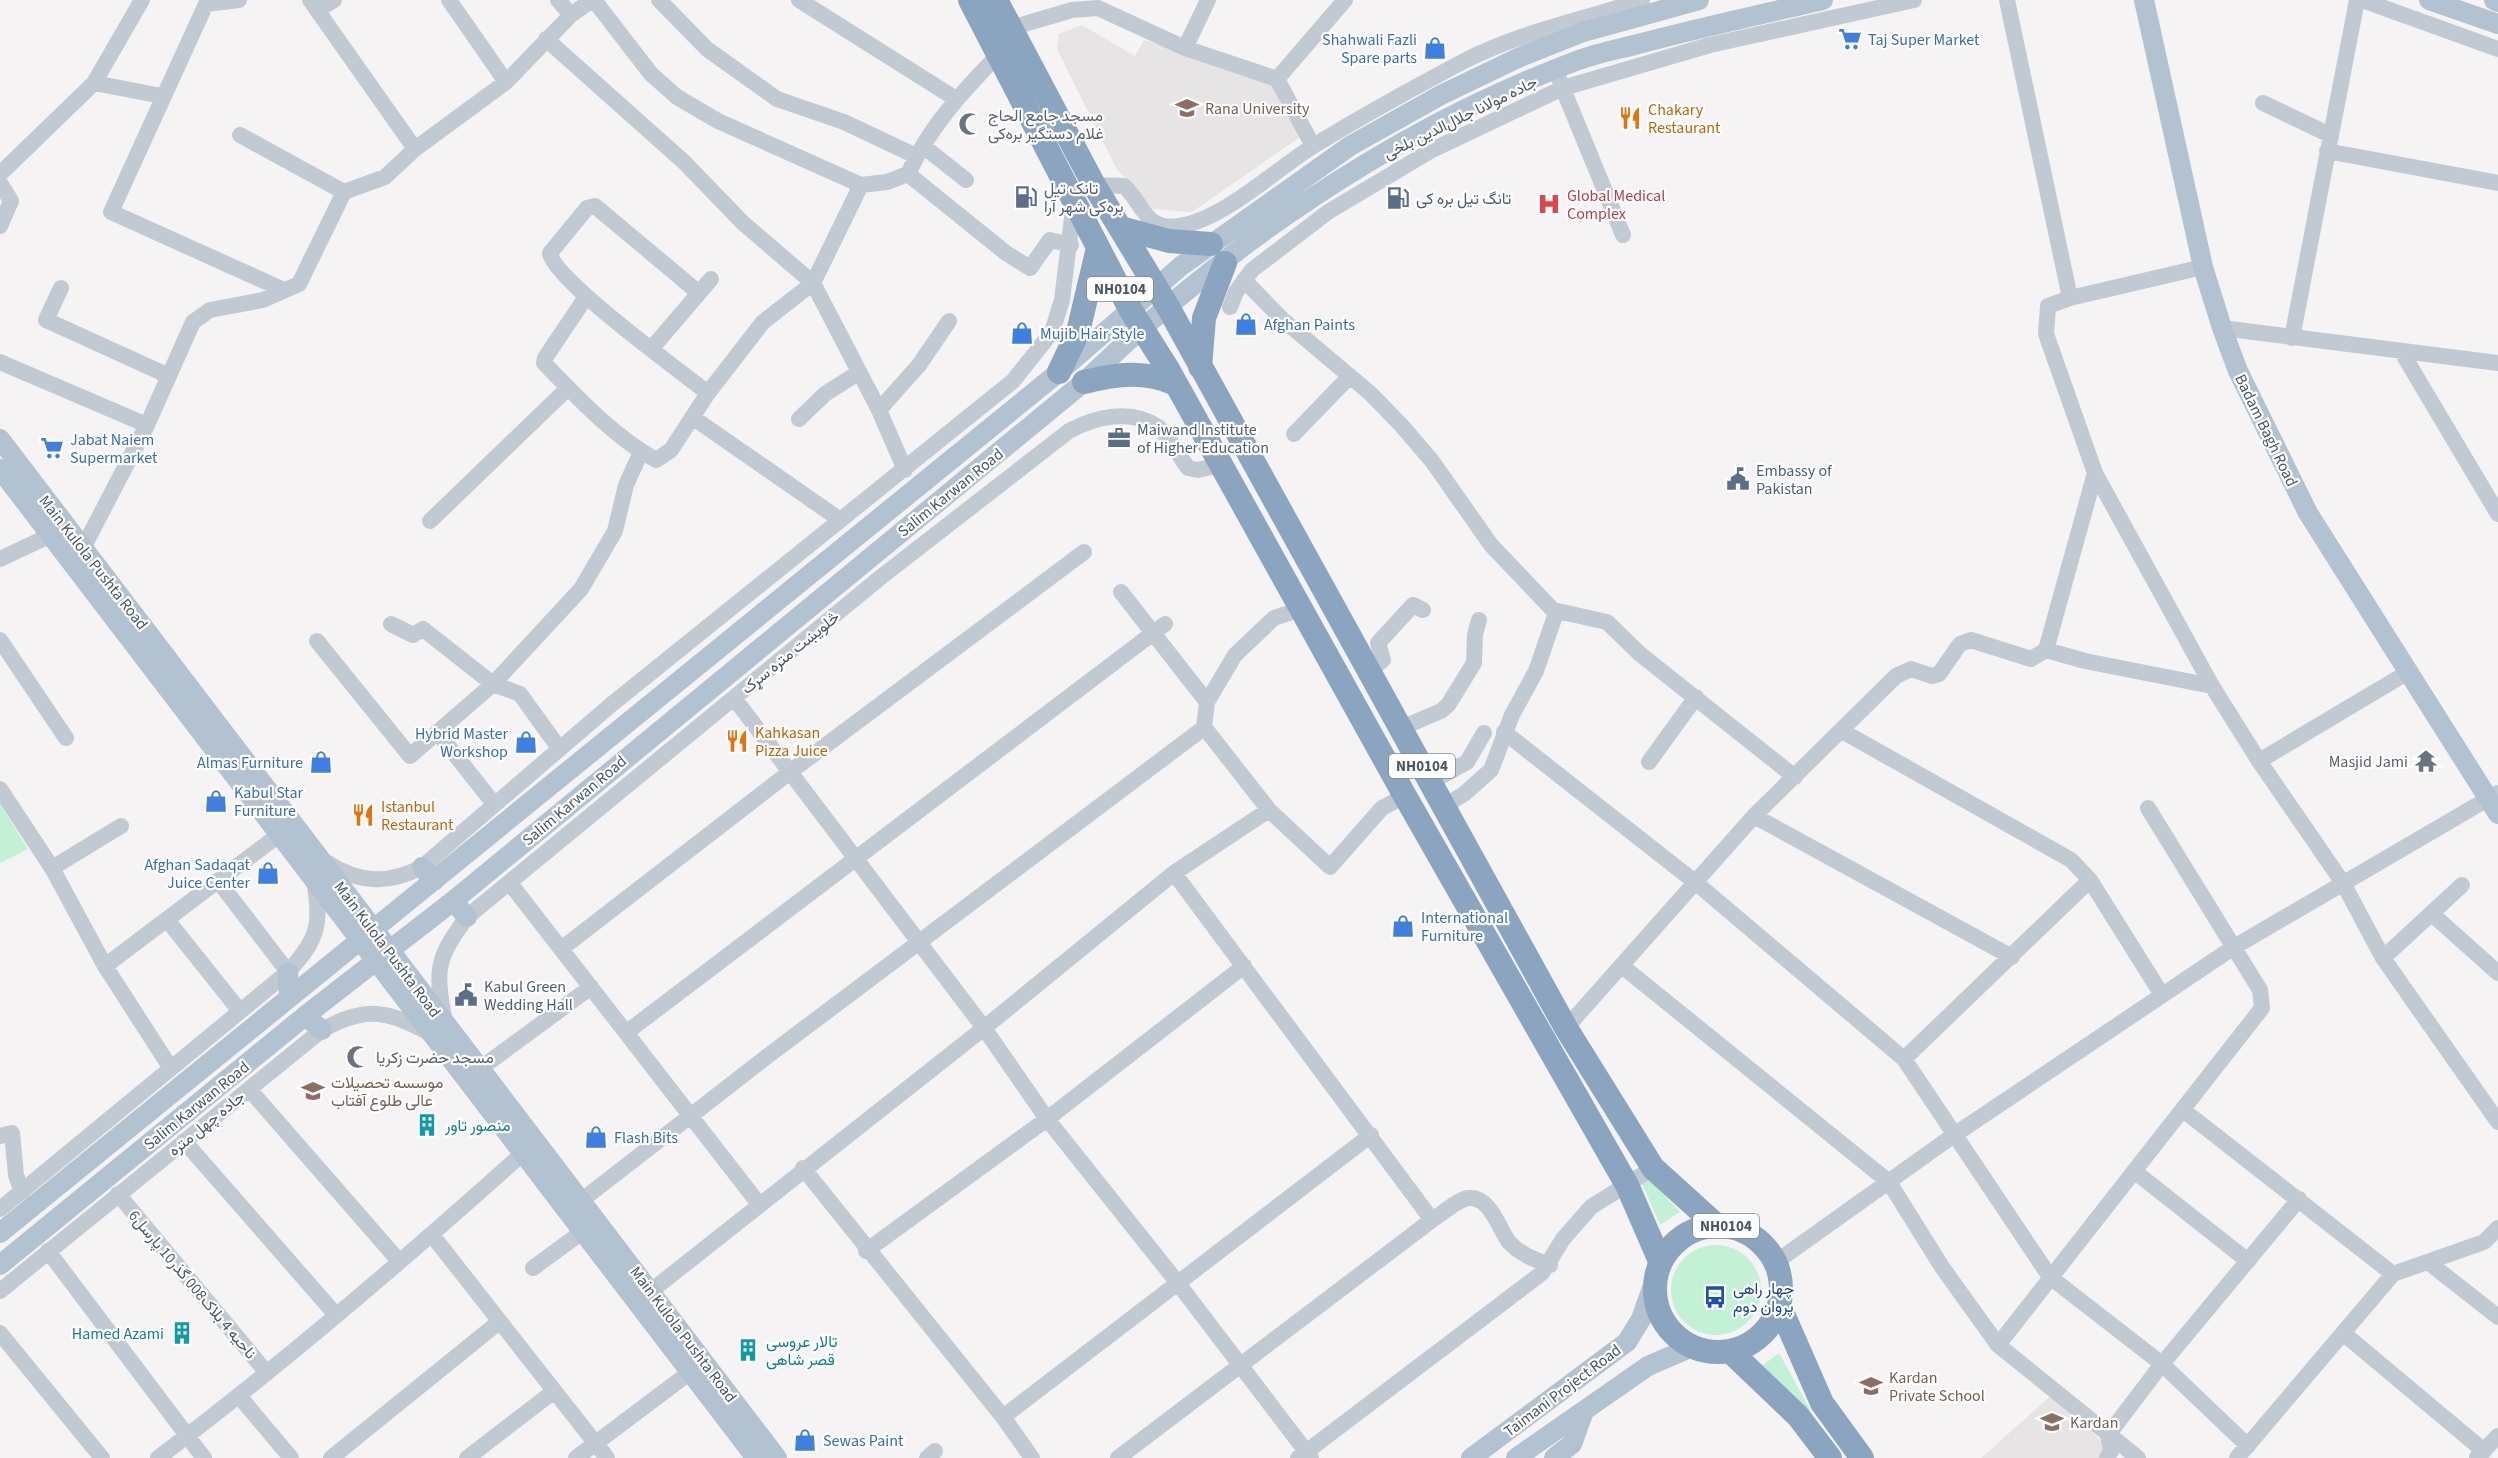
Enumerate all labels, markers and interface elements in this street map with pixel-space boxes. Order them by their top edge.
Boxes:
supermarket icon: Taj Super Market [1837,26,1863,52]
place label: Shahwali Fazli Spare parts [1322,29,1417,69]
place label: Taj Super Market [1868,29,1980,51]
shop icon: Shahwali Fazli Spare parts [1422,35,1448,61]
street label: جاده مولانا جلال‌الدین بلخی [1380,71,1541,165]
school or university icon: Rana University [1174,95,1200,121]
place label: Rana University [1205,98,1310,120]
place label: Chakary Restaurant [1648,99,1721,139]
place label: مسجد جامع الحاج غلام دستگیر بره‌کی [988,105,1104,145]
restaurant icon: Chakary Restaurant [1617,105,1643,131]
mosque icon: مسجد جامع الحاج غلام دستگیر بره‌کی [957,111,983,137]
place label: تانک تیل بره‌کی شهر آرا [1044,178,1124,218]
fuel station icon: تانک تیل بره‌کی شهر آرا [1013,184,1039,210]
fuel station icon: تانگ تیل بره کی [1385,185,1411,211]
place label: Global Medical Complex [1567,185,1665,225]
place label: تانگ تیل بره کی [1416,188,1511,210]
hospital icon: Global Medical Complex [1536,191,1562,217]
road number: NH0104 [1087,277,1153,301]
shop icon: Afghan Paints [1233,311,1259,337]
place label: Afghan Paints [1264,314,1355,336]
shop icon: Mujib Hair Style [1009,320,1035,346]
place label: Mujib Hair Style [1040,323,1145,345]
street label: Badam Bagh Road [2229,370,2303,490]
place label: Maiwand Institute of Higher Education [1137,419,1269,459]
office icon: Maiwand Institute of Higher Education [1106,425,1132,451]
place label: Jabat Naiem Supermarket [70,429,158,469]
supermarket icon: Jabat Naiem Supermarket [39,435,65,461]
street label: Salim Karwan Road [893,443,1008,542]
place label: Embassy of Pakistan [1756,460,1833,500]
public building icon: Embassy of Pakistan [1725,466,1751,492]
street label: Main Kulola Pushta Road [34,491,153,635]
street label: څلویښت متره سړک [737,606,845,699]
place label: Kahkasan Pizza Juice [755,722,828,762]
place label: Hybrid Master Workshop [415,723,508,763]
restaurant icon: Kahkasan Pizza Juice [724,728,750,754]
shop icon: Hybrid Master Workshop [513,729,539,755]
temple icon: Masjid Jami [2413,748,2439,774]
shop icon: Almas Furniture [308,749,334,775]
street label: Salim Karwan Road [518,751,632,851]
place label: Masjid Jami [2329,751,2408,773]
place label: Almas Furniture [197,752,303,774]
road number: NH0104 [1389,754,1455,778]
place label: Kabul Star Furniture [234,782,303,822]
shop icon: Kabul Star Furniture [203,788,229,814]
place label: Istanbul Restaurant [381,796,454,836]
restaurant icon: Istanbul Restaurant [350,802,376,828]
place label: Afghan Sadaqat Juice Center [145,854,251,894]
shop icon: Afghan Sadaqat Juice Center [255,860,281,886]
street label: Main Kulola Pushta Road [329,877,446,1022]
place label: International Furniture [1421,907,1508,947]
shop icon: International Furniture [1390,913,1416,939]
place label: Kabul Green Wedding Hall [484,976,573,1016]
public building icon: Kabul Green Wedding Hall [453,982,479,1008]
mosque icon: مسجد حضرت زکریا [345,1044,371,1070]
place label: مسجد حضرت زکریا [376,1047,494,1069]
street label: Salim Karwan Road [139,1056,254,1155]
place label: موسسه تحصیلات عالی طلوع آفتاب [331,1072,443,1112]
school or university icon: موسسه تحصیلات عالی طلوع آفتاب [300,1078,326,1104]
street label: جاده چهل متره [164,1086,250,1161]
building icon: منصور تاور [414,1112,440,1138]
place label: منصور تاور [444,1115,511,1137]
shop icon: Flash Bits [583,1124,609,1150]
place label: Flash Bits [614,1127,678,1149]
street label: ناحیه 4 بلاک008 گذر10 پارسل6 [123,1205,261,1364]
road number: NH0104 [1693,1214,1759,1238]
street label: Main Kulola Pushta Road [625,1262,742,1407]
place label: چهار راهی پروان دوم [1733,1278,1794,1318]
bus stop icon: چهار راهی پروان دوم [1702,1284,1728,1310]
building icon: Hamed Azami [169,1320,195,1346]
place label: Hamed Azami [72,1323,164,1345]
place label: تالار عروسی قصر شاهی [766,1331,838,1371]
building icon: تالار عروسی قصر شاهی [735,1337,761,1363]
street label: Taimani Project Road [1499,1339,1626,1442]
place label: Kardan Private School [1889,1367,1985,1407]
school or university icon: Kardan Private School [1858,1373,1884,1399]
school or university icon: Kardan [2039,1409,2065,1435]
place label: Kardan [2070,1412,2118,1434]
shop icon: Sewas Paint [792,1427,818,1453]
place label: Sewas Paint [823,1430,904,1452]

